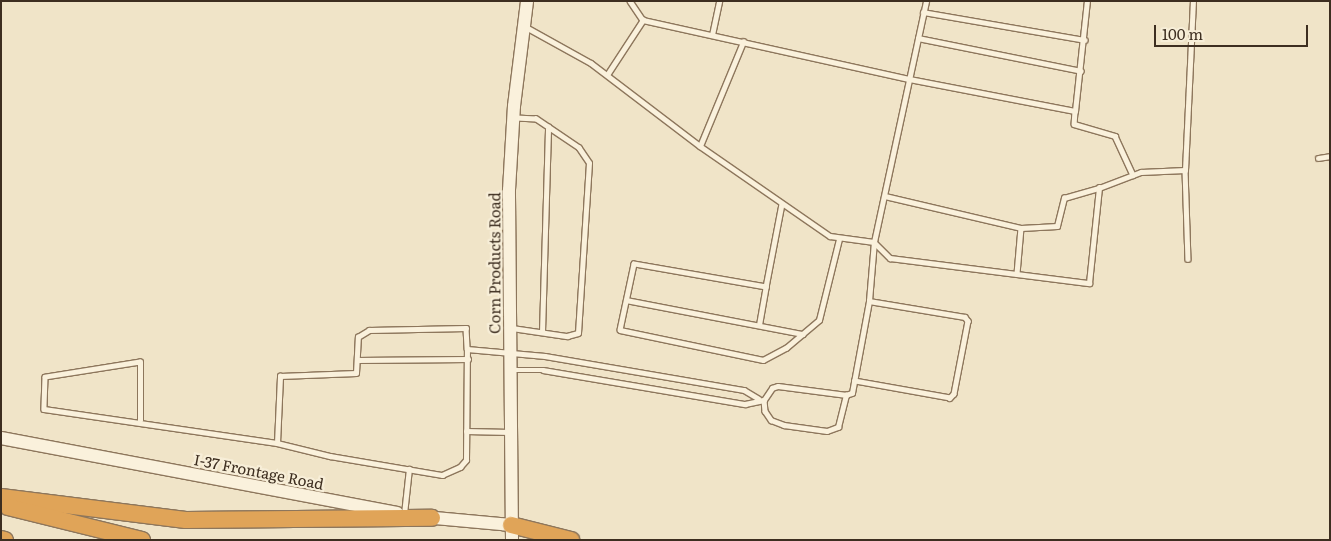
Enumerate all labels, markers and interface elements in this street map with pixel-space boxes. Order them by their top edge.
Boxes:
scale bar [1156,15,1310,47]
text: 100 m [1162,22,1203,45]
street label: Corn Products Road [485,192,503,334]
street label: I-37 Frontage Road [192,450,326,492]

